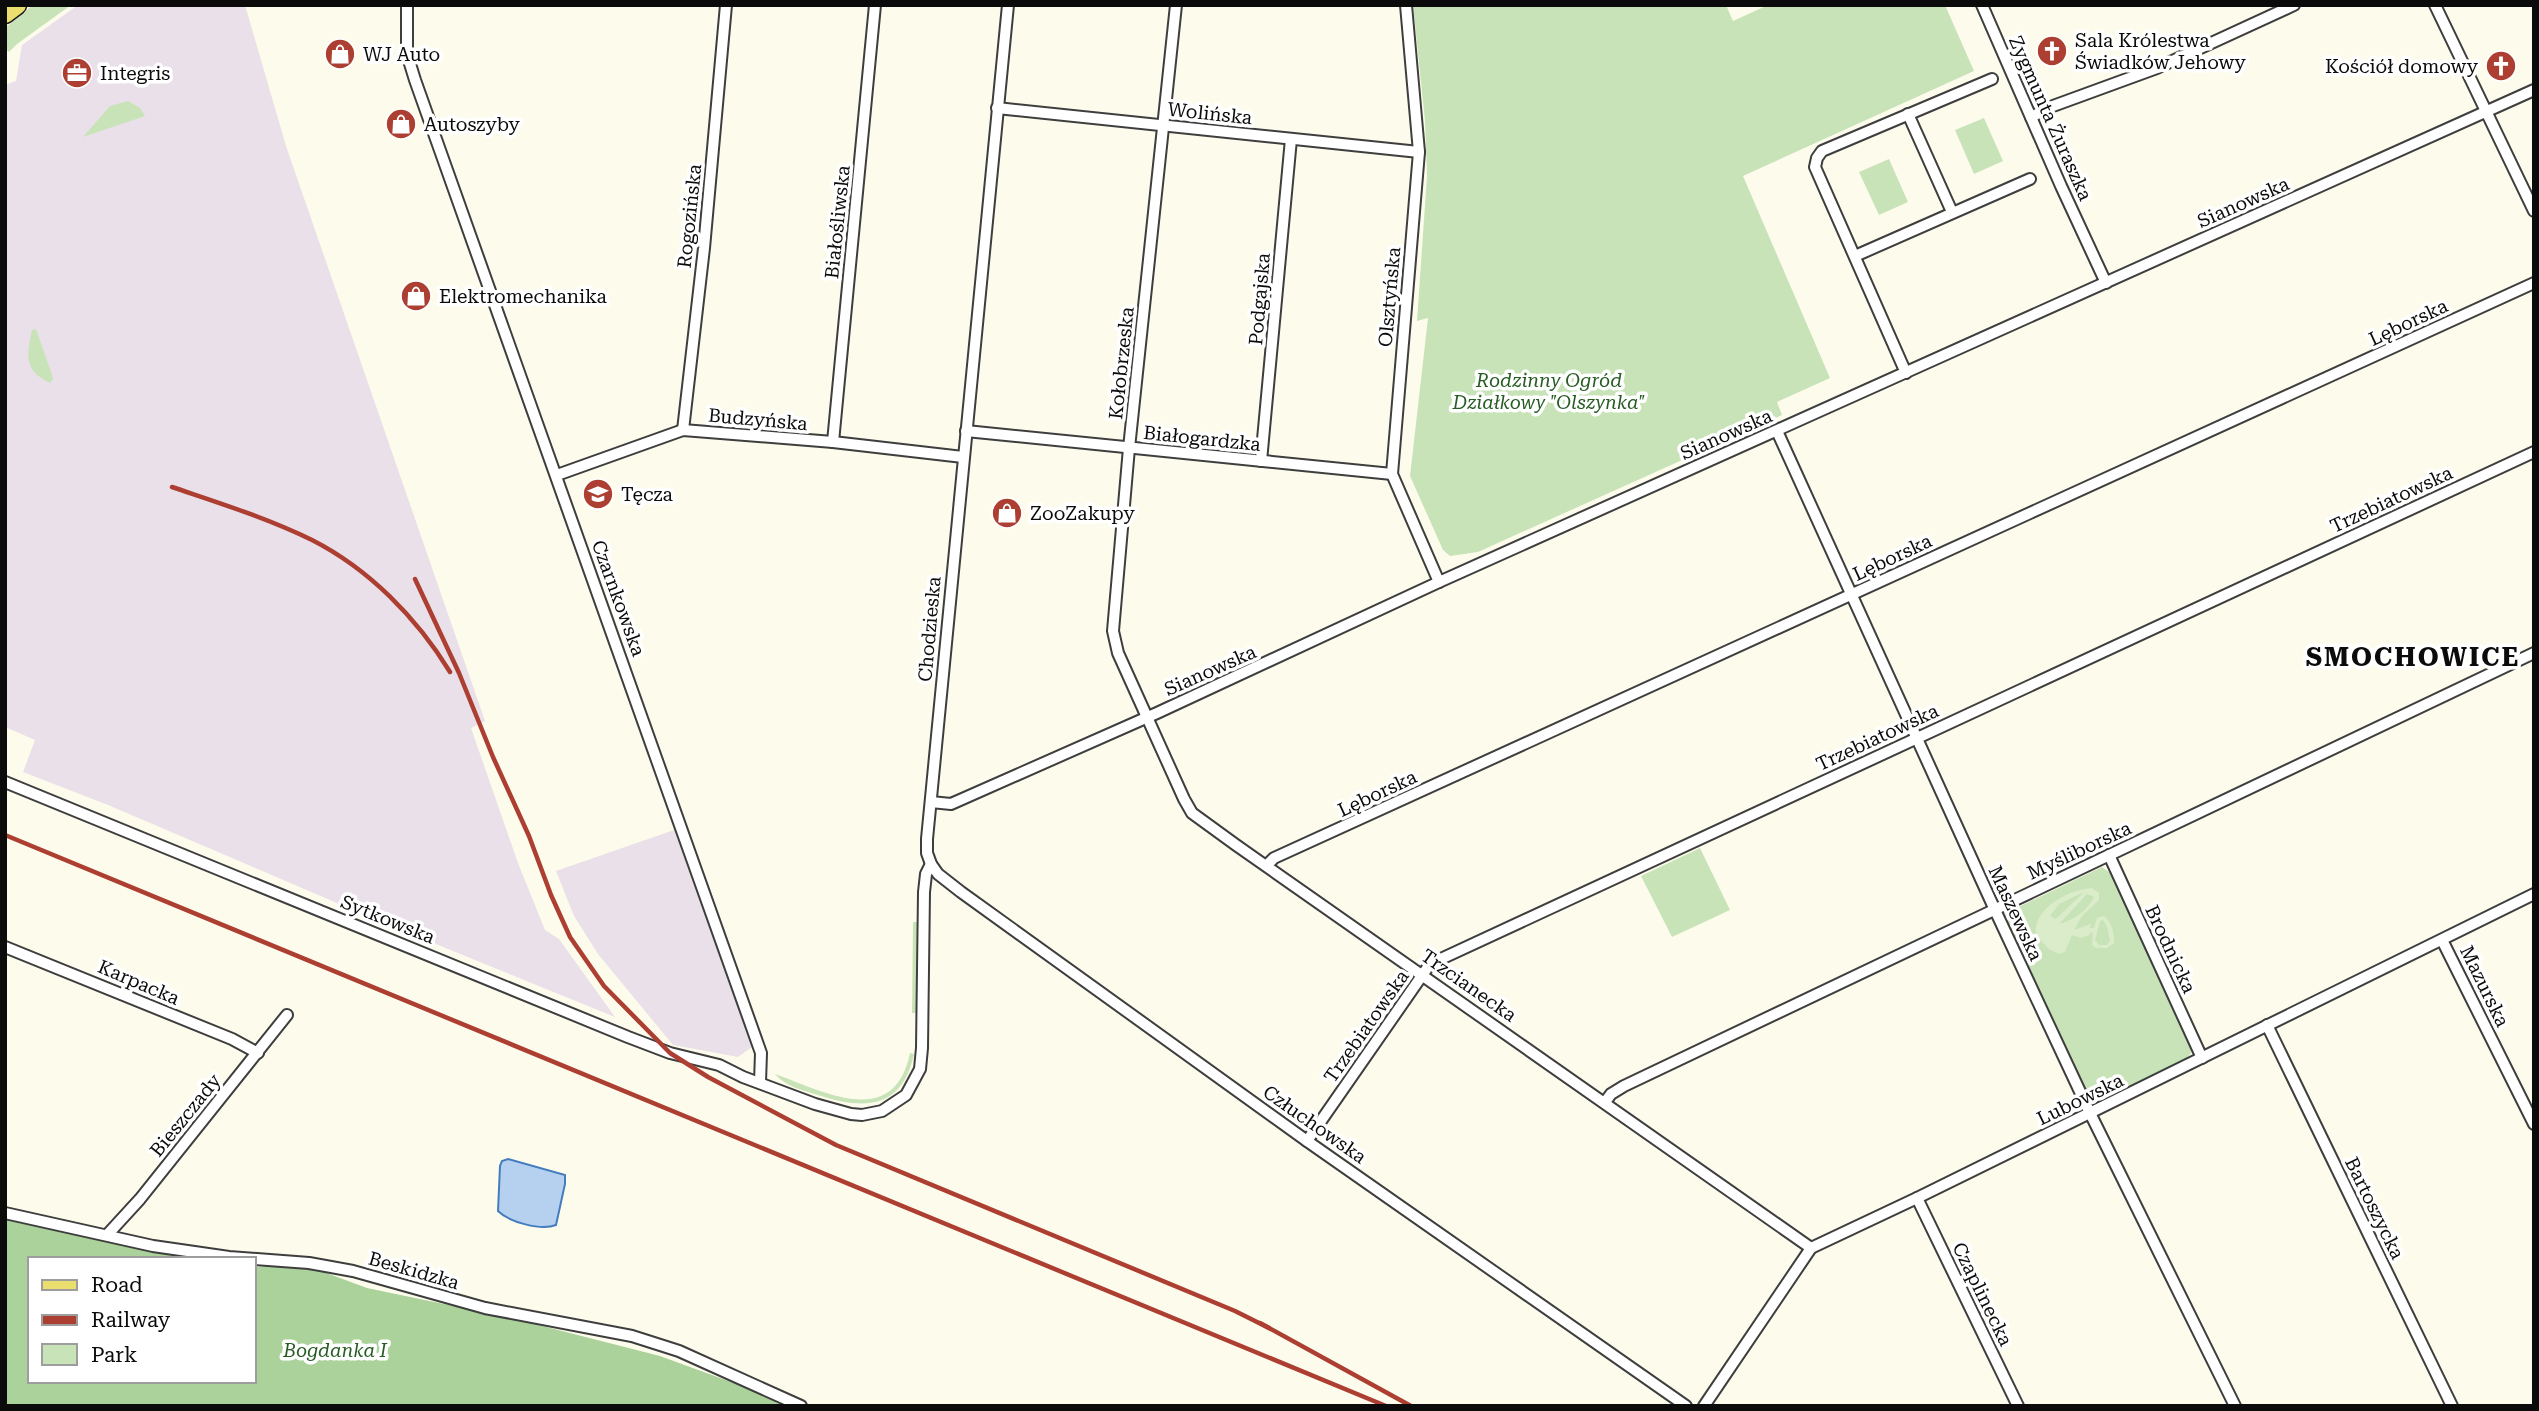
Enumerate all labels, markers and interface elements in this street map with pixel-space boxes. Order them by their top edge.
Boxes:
place label: Sala Królestwa Świadków Jehowy [2075,29,2247,74]
street label: Zygmunta Żuraszka [2004,32,2098,205]
church icon: Sala Królestwa Świadków Jehowy [2035,34,2069,68]
shop icon: WJ Auto [323,37,357,71]
place label: WJ Auto [363,43,440,66]
church icon: Kościół domowy [2484,49,2518,83]
place label: Kościół domowy [2325,55,2479,78]
office icon: Integris [60,56,94,90]
place label: Integris [100,62,170,85]
street label: Wolińska [1166,98,1254,129]
shop icon: Autoszyby [384,107,418,141]
place label: Autoszyby [424,113,521,136]
street label: Rogozińska [673,162,706,269]
street label: Białośliwska [820,163,855,280]
street label: Sianowska [2194,172,2293,233]
street label: Olsztyńska [1374,245,1405,348]
street label: Podgajska [1244,251,1275,346]
shop icon: Elektromechanika [399,279,433,313]
place label: Elektromechanika [439,285,607,308]
street label: Lęborska [2365,294,2452,351]
street label: Kołobrzeska [1104,305,1139,420]
park label: Rodzinny Ogród Działkowy "Olszynka" [1452,369,1645,414]
street label: Budzyńska [707,404,809,435]
street label: Sianowska [1677,404,1776,465]
street label: Białogardzka [1142,421,1262,456]
street label: Trzebiatowska [2326,461,2457,538]
school or university icon: Tęcza [581,477,615,511]
place label: Tęcza [621,483,674,506]
shop icon: ZooZakupy [990,496,1024,530]
place label: ZooZakupy [1030,502,1135,525]
street label: Lęborska [1849,529,1936,586]
street label: Czarnkowska [587,537,650,660]
street label: Chodzieska [913,575,946,683]
street label: Sianowska [1161,640,1260,701]
district label: SMOCHOWICE [2306,642,2520,672]
street label: Trzebiatowska [1812,699,1943,776]
street label: Lęborska [1334,765,1421,822]
street label: Myśliborska [2023,816,2136,885]
street label: Maszewska [1983,862,2048,965]
street label: Sytkowska [337,890,439,949]
street label: Brodnicka [2140,901,2201,998]
street label: Mazurska [2455,942,2514,1031]
street label: Trzcianecka [1417,944,1521,1027]
street label: Karpacka [95,955,184,1010]
street label: Trzebiatowska [1319,965,1414,1087]
street label: Lubowska [2033,1068,2128,1130]
street label: Bieszczady [145,1069,226,1161]
street label: Człuchowska [1259,1080,1371,1169]
street label: Bartoszycka [2340,1153,2409,1264]
street label: Czaplinecka [1948,1239,2018,1350]
street label: Beskidzka [366,1247,462,1295]
legend [28,1257,256,1383]
text: Road [91,1273,143,1297]
text: Railway [91,1308,171,1332]
park label: Bogdanka I [282,1339,388,1362]
text: Park [91,1343,137,1367]

